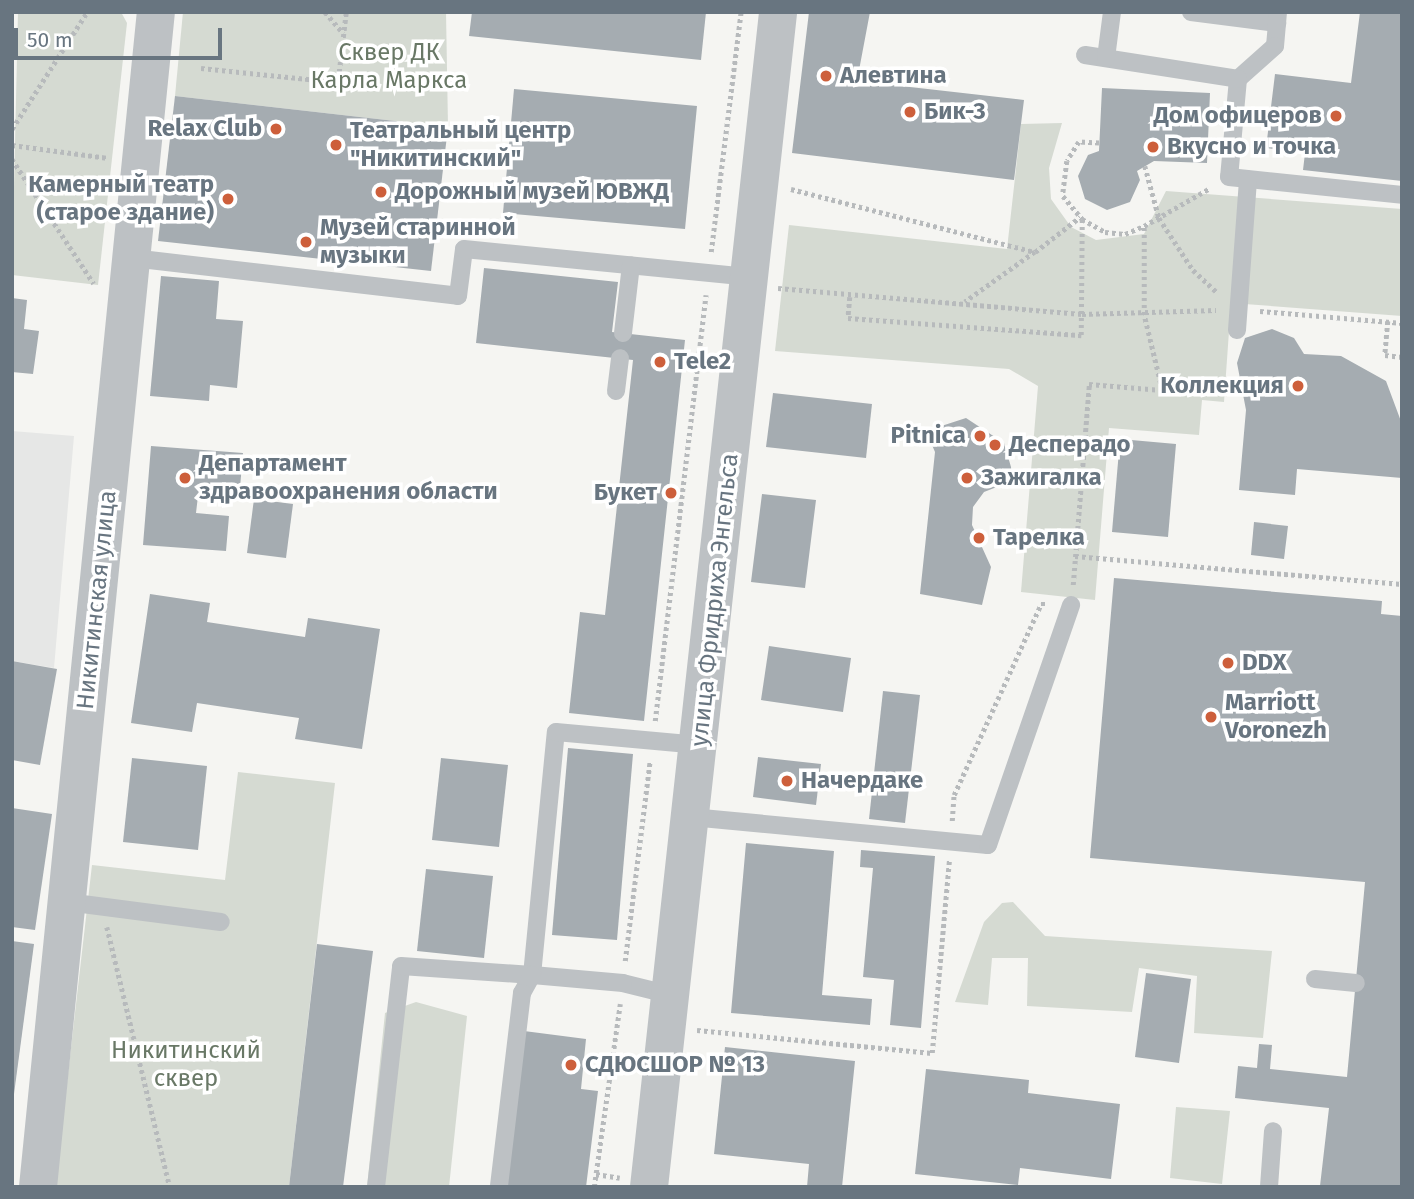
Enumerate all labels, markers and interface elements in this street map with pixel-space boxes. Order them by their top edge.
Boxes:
scale bar [18,14,226,58]
text: 50 m [27,27,73,53]
park label: Сквер ДК Карла Маркса [311,39,467,95]
place label: Алевтина [840,62,947,90]
marker: Алевтина [818,68,834,84]
place label: Бик-3 [924,98,986,126]
place label: Дом офицеров [1154,102,1322,130]
marker: Бик-3 [902,104,918,120]
marker: Дом офицеров [1328,108,1344,124]
place label: Relax Club [147,115,262,143]
place label: Театральный центр "Никитинский" [350,117,571,173]
marker: Relax Club [268,121,284,137]
place label: Вкусно и точка [1167,133,1336,161]
marker: Театральный центр "Никитинский" [328,137,344,153]
marker: Вкусно и точка [1145,139,1161,155]
place label: Камерный театр (старое здание) [28,171,214,227]
place label: Дорожный музей ЮВЖД [395,178,669,206]
marker: Дорожный музей ЮВЖД [373,184,389,200]
marker: Камерный театр (старое здание) [220,191,236,207]
place label: Музей старинной музыки [320,214,516,270]
marker: Музей старинной музыки [298,234,314,250]
place label: Tele2 [674,348,731,376]
marker: Tele2 [652,354,668,370]
place label: Коллекция [1160,372,1284,400]
marker: Коллекция [1290,378,1306,394]
place label: Pitnica [891,422,966,450]
marker: Pitnica [972,428,988,444]
place label: Десперадо [1009,431,1131,459]
marker: Десперадо [987,437,1003,453]
place label: Департамент здравоохранения области [199,450,498,506]
street label: улица Фридриха Энгельса [685,452,745,748]
place label: Зажигалка [981,464,1102,492]
marker: Департамент здравоохранения области [177,470,193,486]
marker: Зажигалка [959,470,975,486]
place label: Букет [594,479,657,507]
marker: Букет [663,485,679,501]
street label: Никитинская улица [71,489,123,711]
place label: Тарелка [993,524,1085,552]
marker: Тарелка [971,530,987,546]
place label: DDX [1242,649,1287,677]
marker: DDX [1220,655,1236,671]
place label: Marriott Voronezh [1225,689,1327,745]
marker: Marriott Voronezh [1203,709,1219,725]
place label: Начердаке [801,767,923,795]
marker: Начердаке [779,773,795,789]
park label: Никитинский сквер [111,1037,261,1093]
place label: СДЮСШОР № 13 [585,1051,765,1079]
marker: СДЮСШОР № 13 [563,1057,579,1073]

